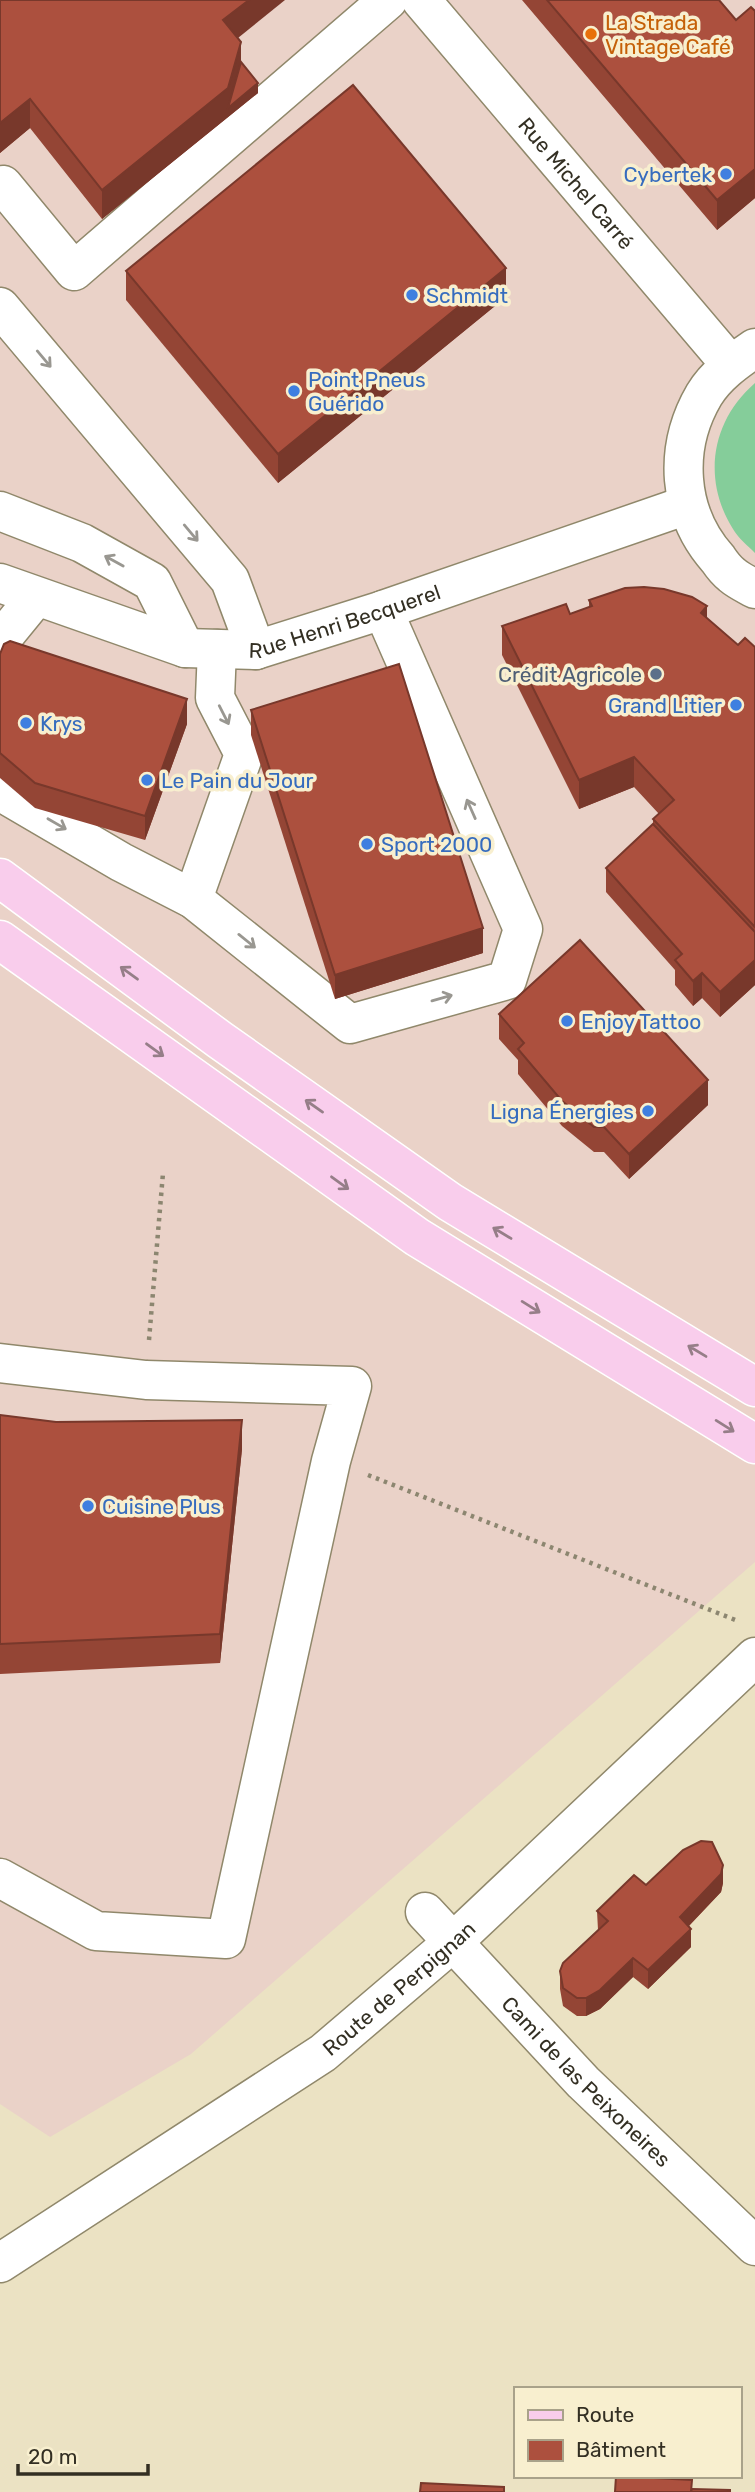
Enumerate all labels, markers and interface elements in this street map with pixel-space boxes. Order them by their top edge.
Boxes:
place label: La Strada Vintage Café [605,10,731,59]
marker: La Strada Vintage Café [583,26,599,42]
street label: Rue Michel Carré [514,112,639,254]
place label: Cybertek [623,162,712,187]
marker: Cybertek [718,166,734,182]
place label: Schmidt [426,283,508,308]
marker: Schmidt [404,287,420,303]
one-way arrow [36,349,52,367]
place label: Point Pneus Guérido [308,367,426,416]
marker: Point Pneus Guérido [286,383,302,399]
one-way arrow [183,523,199,541]
one-way arrow [104,554,125,567]
street label: Rue Henri Becquerel [248,579,444,663]
place label: Crédit Agricole [498,662,642,687]
marker: Crédit Agricole [648,666,664,682]
place label: Grand Litier [608,693,722,718]
marker: Grand Litier [728,697,744,713]
one-way arrow [218,704,232,725]
place label: Krys [40,711,83,736]
marker: Krys [18,715,34,731]
place label: Le Pain du Jour [161,768,314,793]
marker: Le Pain du Jour [139,772,155,788]
one-way arrow [464,799,477,821]
one-way arrow [46,818,66,832]
place label: Sport 2000 [381,832,492,857]
marker: Sport 2000 [359,836,375,852]
one-way arrow [237,934,255,949]
one-way arrow [120,966,139,980]
one-way arrow [430,991,453,1004]
place label: Enjoy Tattoo [581,1009,701,1034]
marker: Enjoy Tattoo [559,1013,575,1029]
one-way arrow [145,1043,164,1058]
one-way arrow [305,1099,324,1113]
place label: Ligna Énergies [490,1099,634,1124]
marker: Ligna Énergies [640,1103,656,1119]
one-way arrow [330,1175,349,1190]
one-way arrow [492,1226,512,1240]
one-way arrow [520,1300,540,1314]
one-way arrow [687,1344,707,1358]
one-way arrow [714,1419,734,1433]
place label: Cuisine Plus [102,1494,221,1519]
marker: Cuisine Plus [80,1498,96,1514]
street label: Route de Perpignan [317,1915,480,2060]
street label: Cami de las Peixoneires [497,1991,676,2172]
legend [514,2387,741,2478]
text: Route [576,2402,634,2427]
scale bar [18,2432,147,2476]
text: Bâtiment [576,2437,666,2462]
text: 20 m [28,2444,77,2469]

